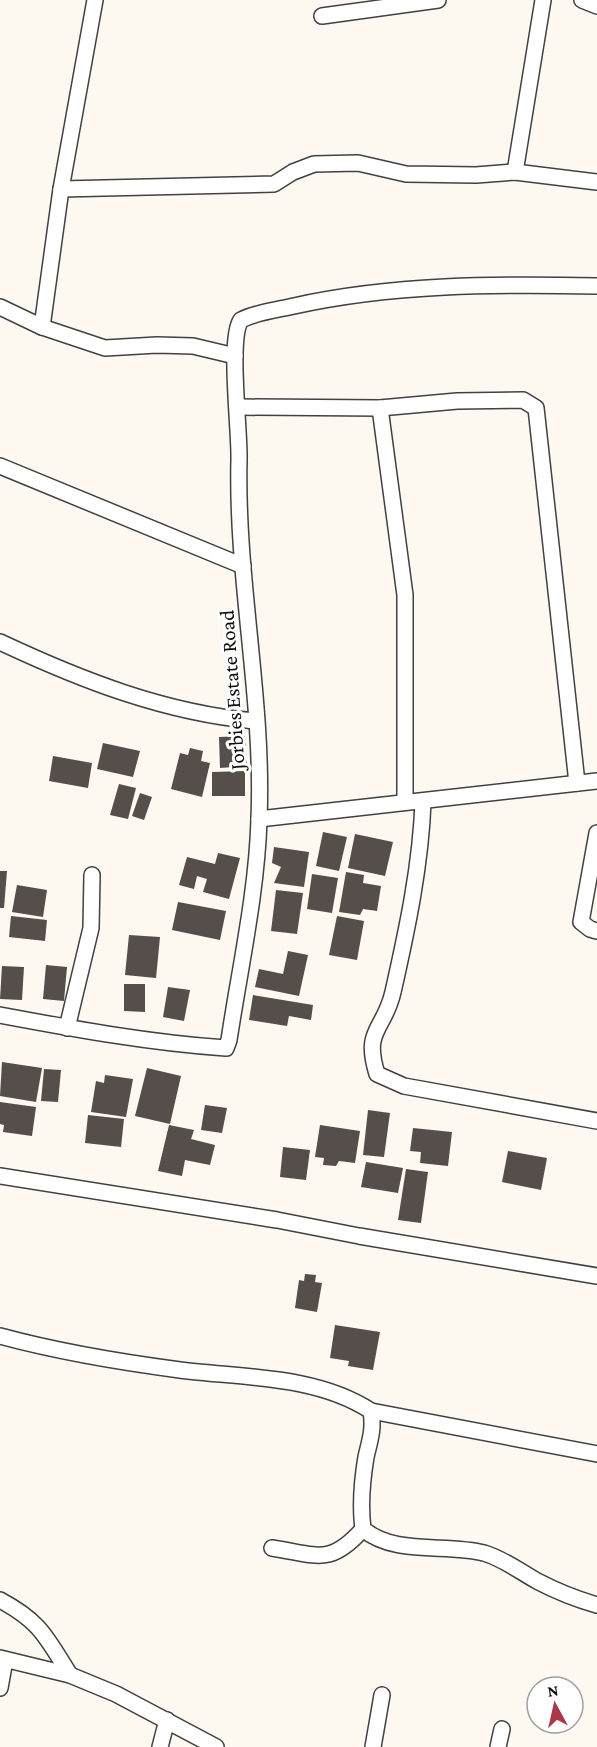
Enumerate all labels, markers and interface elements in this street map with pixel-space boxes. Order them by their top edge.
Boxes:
street label: Jorbies Estate Road [214,609,250,773]
north arrow [525,1675,585,1735]
text: N [546,1681,560,1700]

